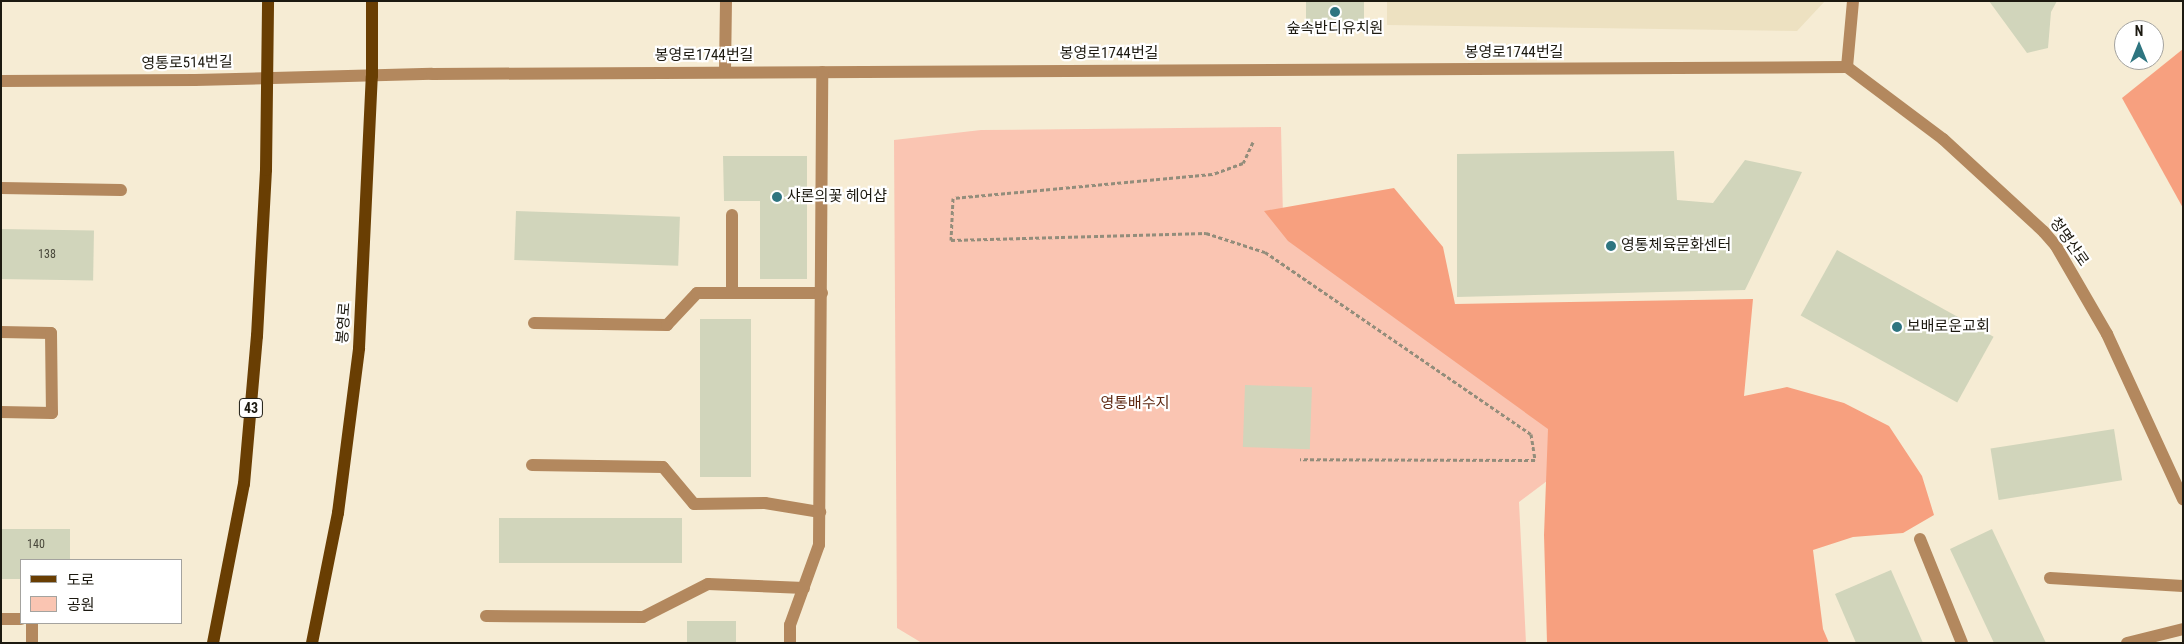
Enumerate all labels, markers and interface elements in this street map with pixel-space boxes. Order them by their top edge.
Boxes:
marker: 숲속반디유치원 [1329,6,1341,18]
place label: 숲속반디유치원 [1287,20,1383,38]
north arrow [2114,20,2164,70]
text: N [2135,23,2143,39]
street label: 봉영로1744번길 [1465,44,1563,62]
street label: 봉영로1744번길 [1060,45,1158,63]
street label: 봉영로1744번길 [655,47,753,65]
street label: 영통로514번길 [141,53,233,73]
place label: 샤론의꽃 헤어샵 [787,188,887,206]
marker: 샤론의꽃 헤어샵 [771,191,783,203]
street label: 청명산로 [2046,214,2092,270]
place label: 영통체육문화센터 [1621,237,1731,255]
marker: 영통체육문화센터 [1605,240,1617,252]
house number: 138 [38,248,56,262]
street label: 봉영로 [334,302,354,344]
place label: 보배로운교회 [1907,318,1990,336]
marker: 보배로운교회 [1891,321,1903,333]
park label: 영통배수지 [1101,395,1169,413]
road number: 43 [238,396,264,419]
house number: 140 [27,538,45,552]
legend [20,559,182,624]
text: 도로 [67,571,95,589]
text: 공원 [67,596,95,614]

